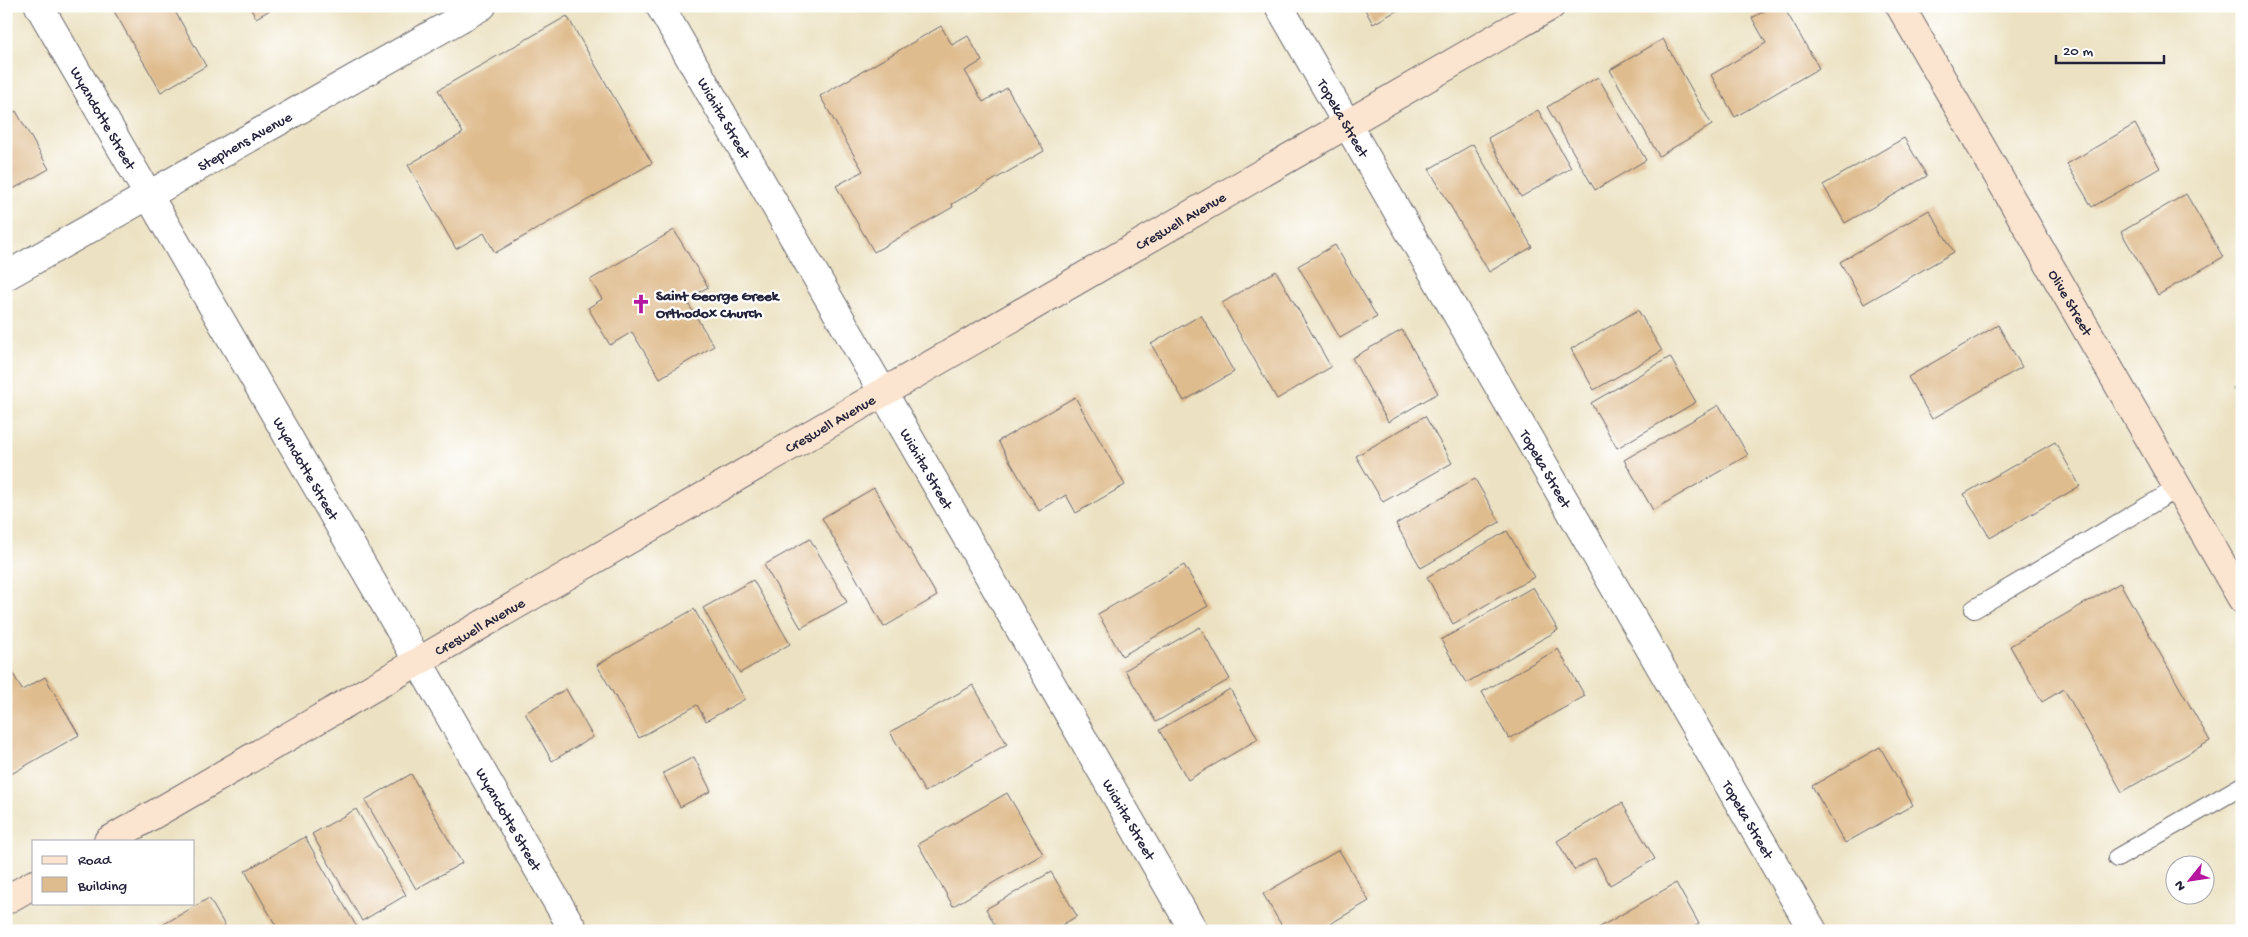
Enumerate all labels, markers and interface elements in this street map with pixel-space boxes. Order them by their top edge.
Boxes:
scale bar [2056,32,2163,64]
text: 20 m [2063,43,2093,61]
street label: Wyandotte Street [65,64,140,175]
street label: Wichita Street [692,75,754,164]
street label: Topeka Street [1312,76,1372,163]
street label: Stephens Avenue [195,109,296,176]
street label: Creswell Avenue [1133,189,1230,255]
street label: Olive Street [2043,267,2096,341]
place label: Saint George Greek Orthodox Church [656,288,781,323]
church icon: Saint George Greek Orthodox Church [630,293,652,315]
street label: Creswell Avenue [782,392,879,458]
street label: Wyandotte Street [268,415,342,526]
street label: Wichita Street [895,426,957,515]
street label: Topeka Street [1514,426,1575,513]
street label: Creswell Avenue [432,595,529,661]
street label: Wyandotte Street [471,765,545,876]
street label: Wichita Street [1097,777,1159,866]
street label: Topeka Street [1717,777,1777,864]
legend [32,840,195,904]
text: Road [78,852,112,870]
north arrow [2166,854,2216,904]
text: N [2171,877,2191,893]
text: Building [77,878,127,896]

